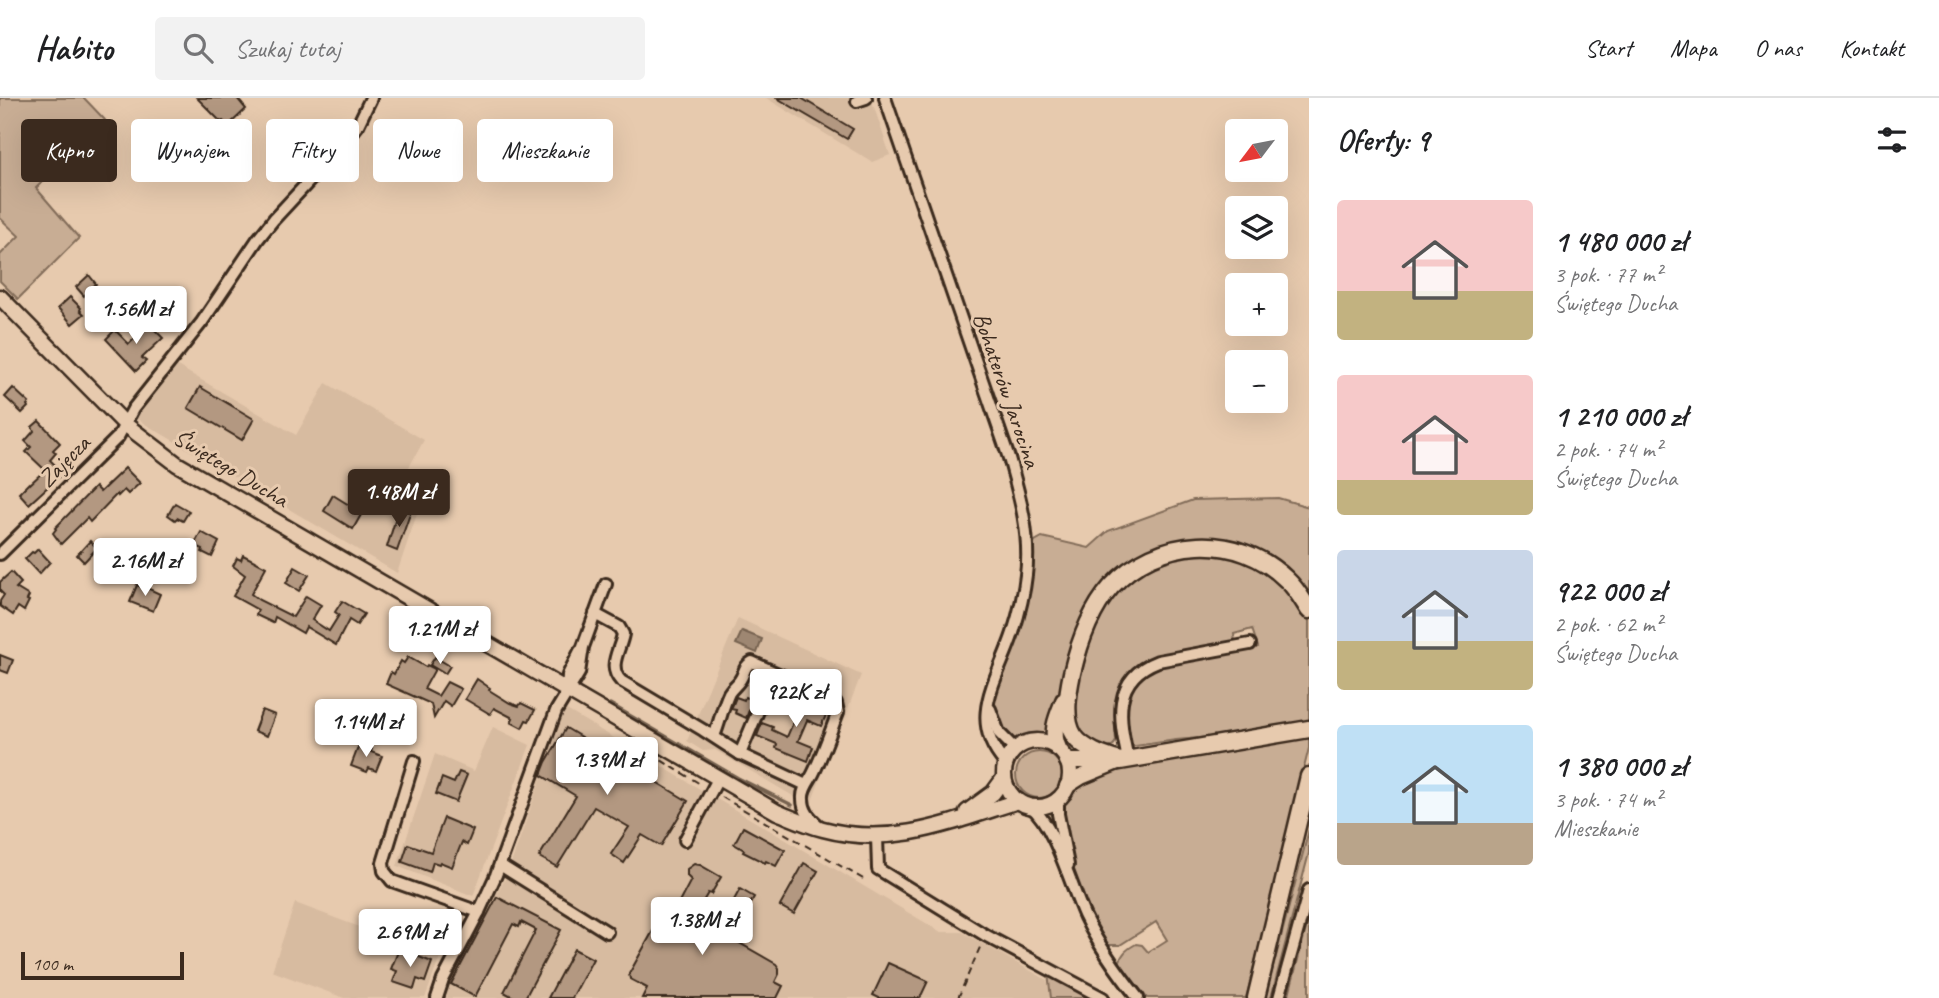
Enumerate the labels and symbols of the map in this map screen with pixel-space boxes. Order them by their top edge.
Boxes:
north arrow [1225,119,1288,182]
pin: 1.56M zł [64,286,208,346]
street label: Bohaterów Jarocina [966,308,1048,473]
street label: Świętego Ducha [168,422,295,515]
street label: Zajęcza [32,427,98,493]
pin: 1.48M zł [327,470,471,529]
pin: 2.16M zł [73,538,217,598]
pin: 1.21M zł [368,606,512,666]
pin: 922K zł [731,670,861,729]
pin: 1.14M zł [294,700,438,759]
pin: 1.39M zł [535,738,679,797]
pin: 1.38M zł [630,898,774,957]
pin: 2.69M zł [338,910,482,969]
scale bar [21,949,184,981]

